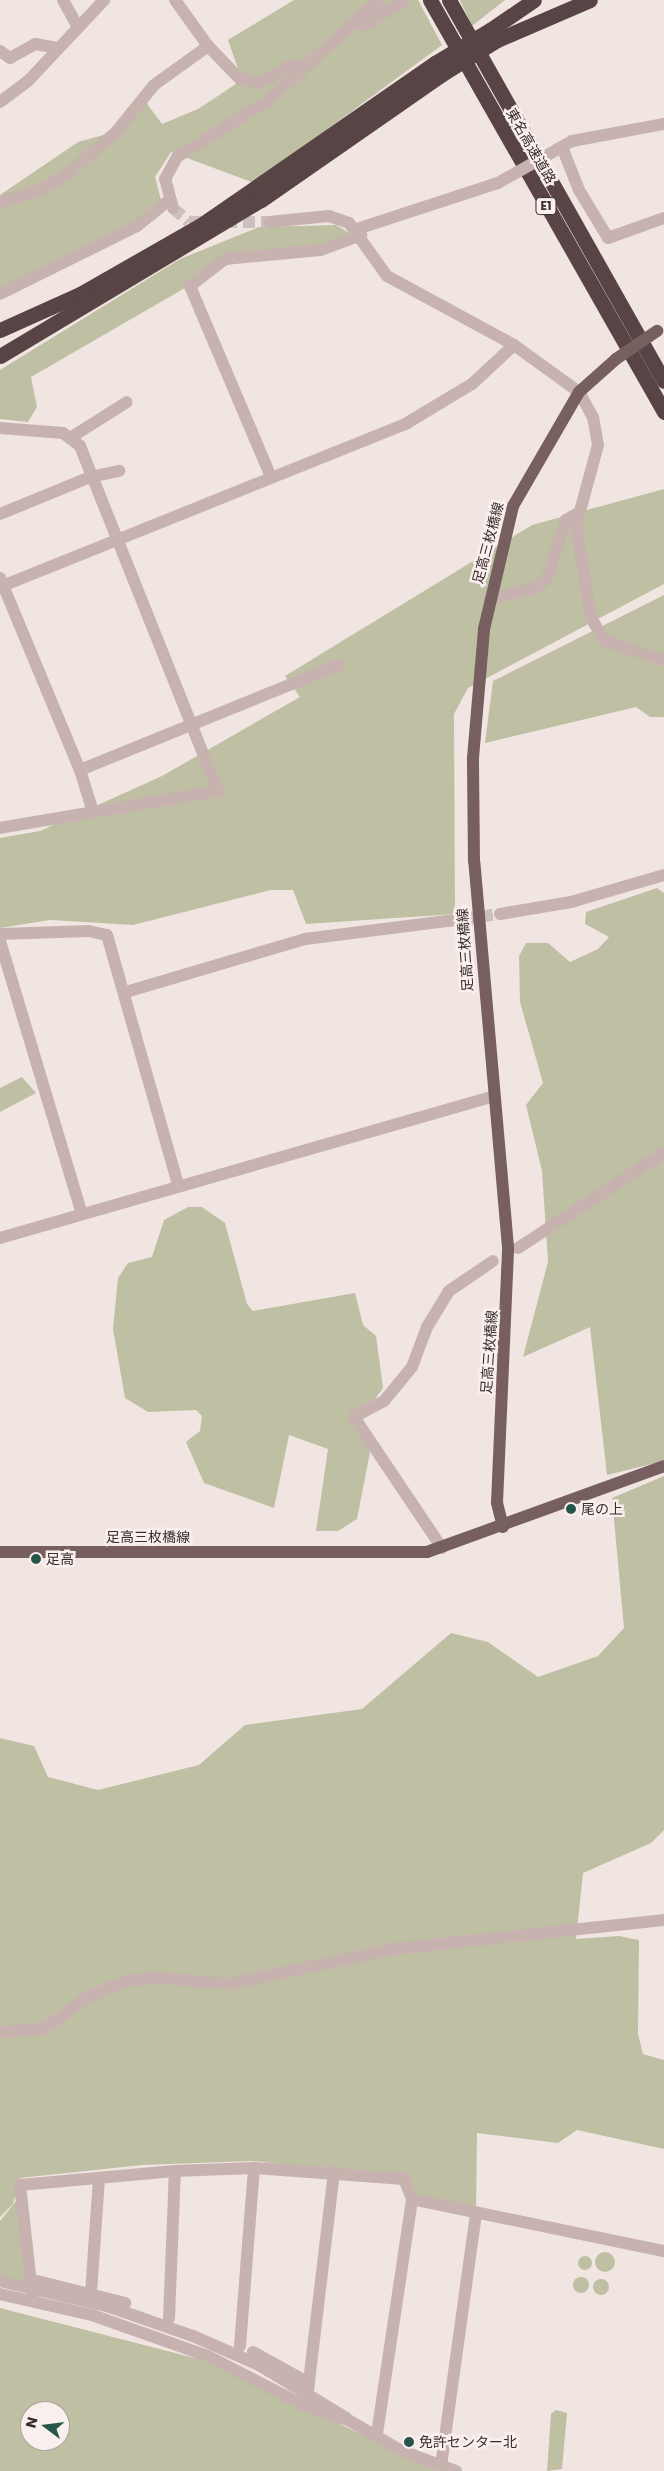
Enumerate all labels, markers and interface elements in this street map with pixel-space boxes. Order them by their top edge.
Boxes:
street label: 東名高速道路 [503,105,559,187]
road number: E1 [535,197,557,216]
street label: 足高三枚橋線 [469,500,507,586]
street label: 足高三枚橋線 [454,908,476,992]
street label: 足高三枚橋線 [478,1310,500,1394]
place label: 尾の上 [581,1501,623,1517]
marker: 尾の上 [565,1503,577,1515]
street label: 足高三枚橋線 [106,1529,190,1545]
place label: 足高 [46,1551,74,1567]
marker: 足高 [30,1553,42,1565]
north arrow [20,2401,70,2451]
text: N [20,2415,42,2430]
place label: 免許センター北 [419,2434,517,2450]
marker: 免許センター北 [403,2436,415,2448]

